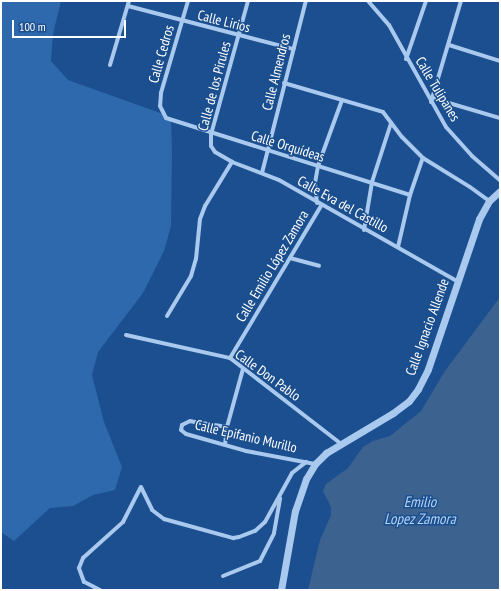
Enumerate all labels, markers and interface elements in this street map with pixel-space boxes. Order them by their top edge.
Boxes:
street label: Calle Lirios [196,6,252,36]
scale bar [14,12,128,38]
text: 100 m [19,19,46,34]
street label: Calle Cedros [145,23,177,85]
street label: Calle Almendros [258,32,294,112]
street label: Calle de los Pirules [194,39,234,133]
street label: Calle Tulipanes [412,53,464,125]
street label: Calle Orquídeas [249,127,327,165]
street label: Calle Eva del Castillo [295,172,391,236]
street label: Calle Emilio López Zamora [232,207,312,325]
street label: Calle Ignacio Allende [402,276,452,378]
street label: Calle Don Pablo [232,346,304,404]
street label: Calle Epifanio Murillo [193,416,299,456]
water label: Emilio Lopez Zamora [384,492,456,527]

